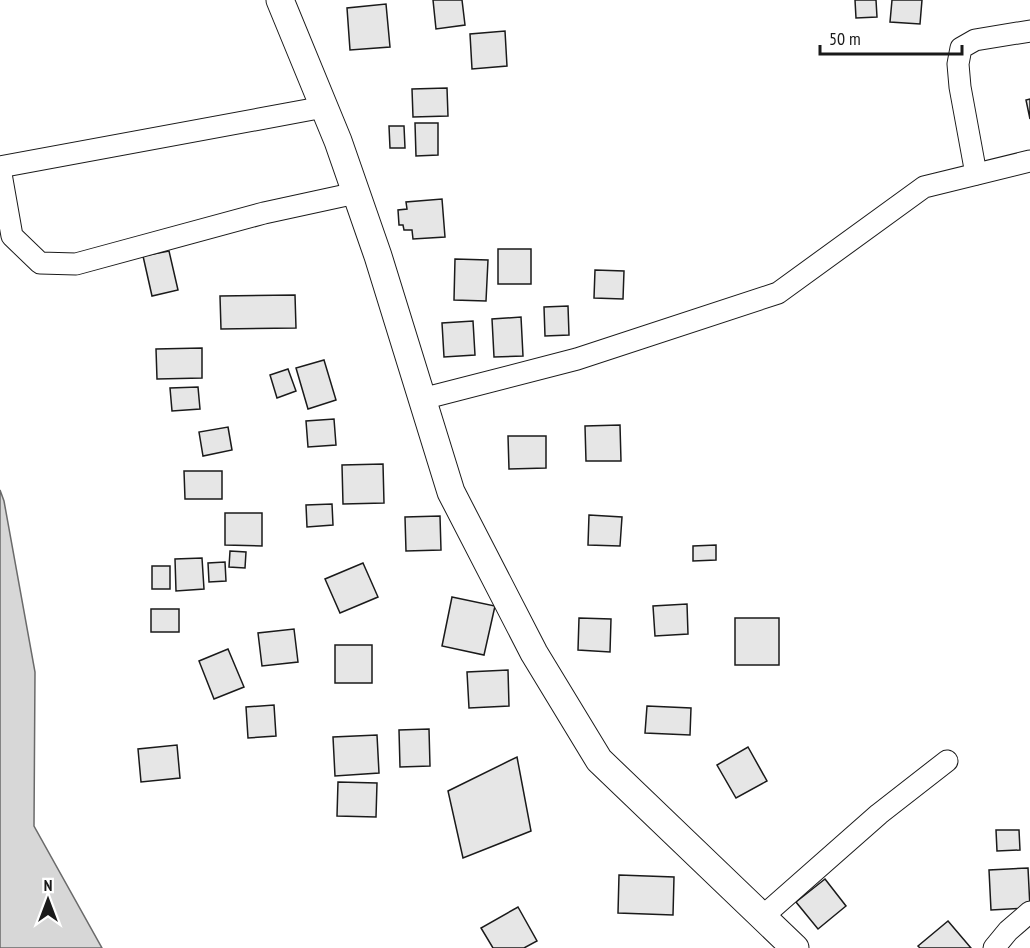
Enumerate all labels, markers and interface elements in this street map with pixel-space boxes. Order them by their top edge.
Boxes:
scale bar [820,18,962,56]
text: 50 m [829,27,861,50]
north arrow [18,870,78,930]
text: N [44,875,52,895]

